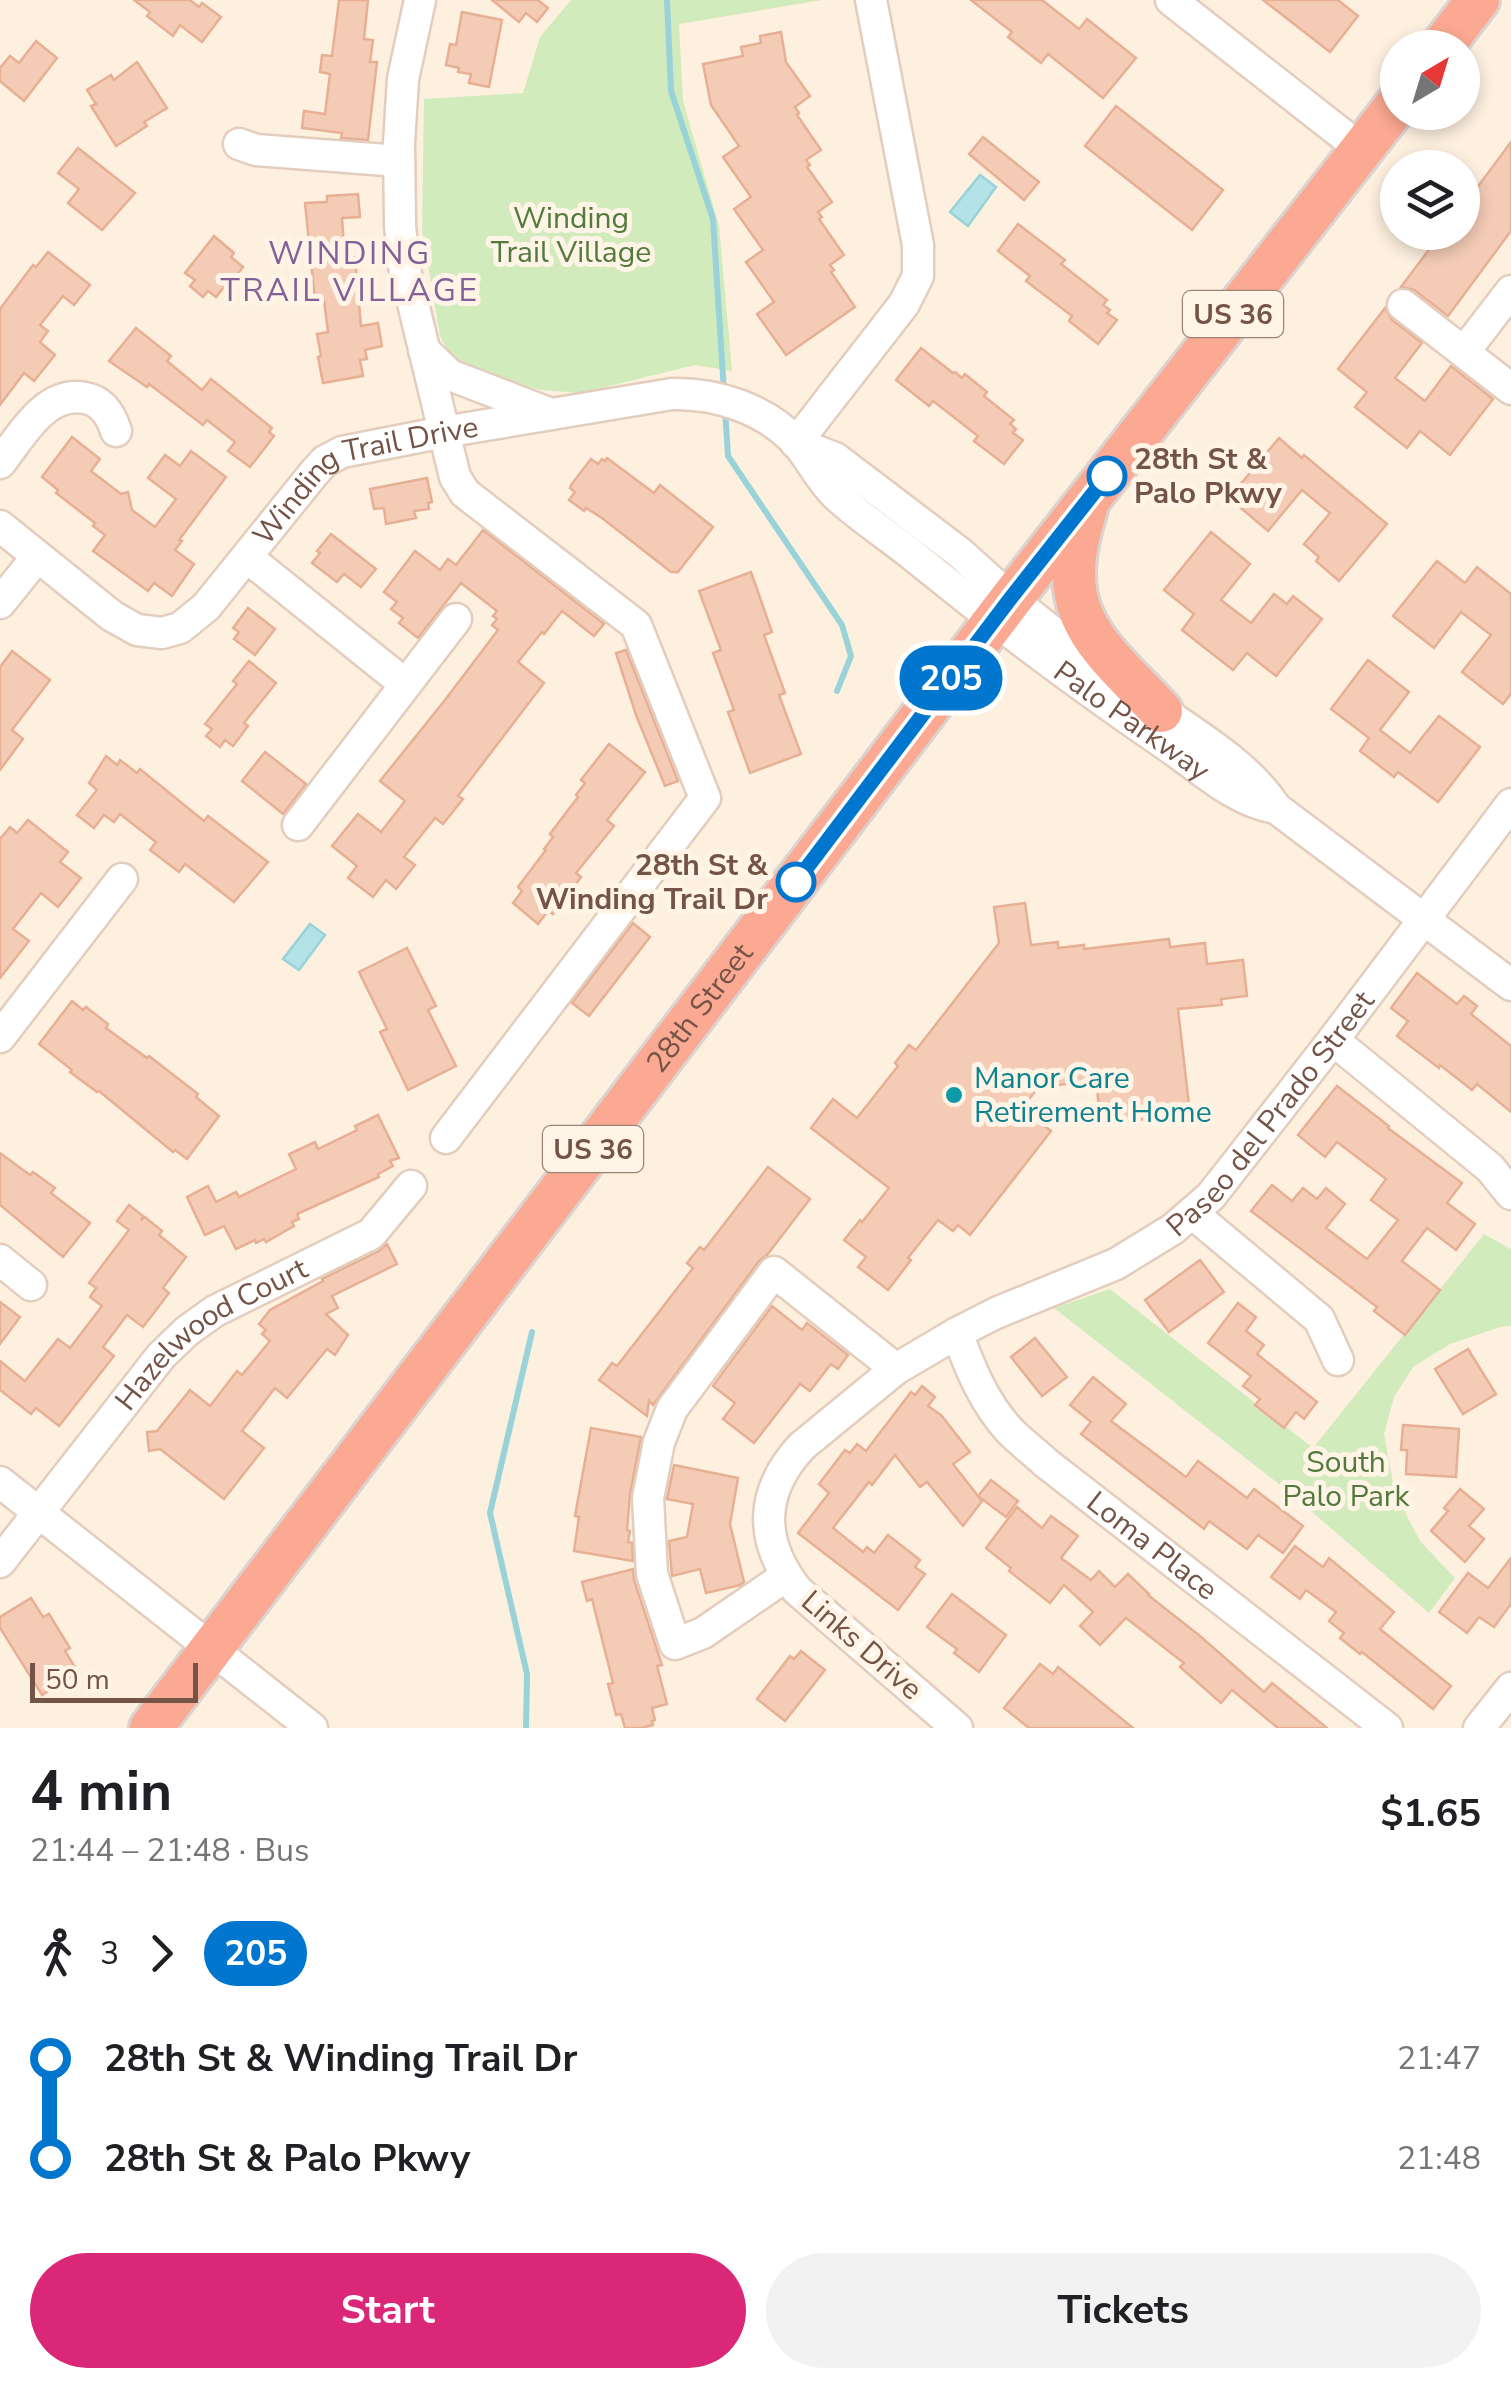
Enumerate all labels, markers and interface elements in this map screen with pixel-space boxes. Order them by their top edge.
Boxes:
north arrow [1380,30,1480,130]
map controls [1380,30,1480,250]
button: layers [1380,150,1480,250]
park label: Winding Trail Village [491,198,651,273]
district label: WINDING TRAIL VILLAGE [220,232,480,312]
road number: US 36 [1183,291,1283,337]
street label: Winding Trail Drive [244,407,481,554]
place label: 28th St & Palo Pkwy [1134,439,1282,514]
marker: 28th St & Palo Pkwy [1088,457,1126,495]
line badge: 205 [894,646,1008,710]
street label: Palo Parkway [1045,652,1219,791]
text: 205 [919,655,983,702]
place label: 28th St & Winding Trail Dr [536,845,769,920]
marker: 28th St & Winding Trail Dr [777,863,815,901]
street label: 28th Street [637,935,763,1082]
street label: Paseo del Prado Street [1158,982,1384,1247]
place label: Manor Care Retirement Home [974,1058,1212,1133]
marker: Manor Care Retirement Home [943,1084,965,1106]
road number: US 36 [543,1126,643,1172]
street label: Hazelwood Court [106,1248,315,1419]
park label: South Palo Park [1282,1442,1411,1517]
street label: Loma Place [1078,1482,1226,1610]
street label: Links Drive [792,1581,931,1709]
scale bar [30,1658,198,1702]
text: 50 m [45,1661,110,1699]
text: 4 min [30,1754,172,1829]
text: $1.65 [1380,1788,1481,1839]
text: 21:44 – 21:48 · Bus [30,1829,309,1872]
icon: walk [30,1926,85,1981]
icon: forward [134,1926,189,1981]
text: 205 [224,1930,287,1977]
text: 3 [100,1932,119,1975]
text: 28th St & Winding Trail Dr [104,2033,577,2084]
text: 21:47 [1397,2037,1481,2080]
text: 28th St & Palo Pkwy [104,2133,470,2184]
text: 21:48 [1397,2137,1481,2180]
button: Start [30,2253,746,2368]
button: Tickets [766,2253,1481,2368]

